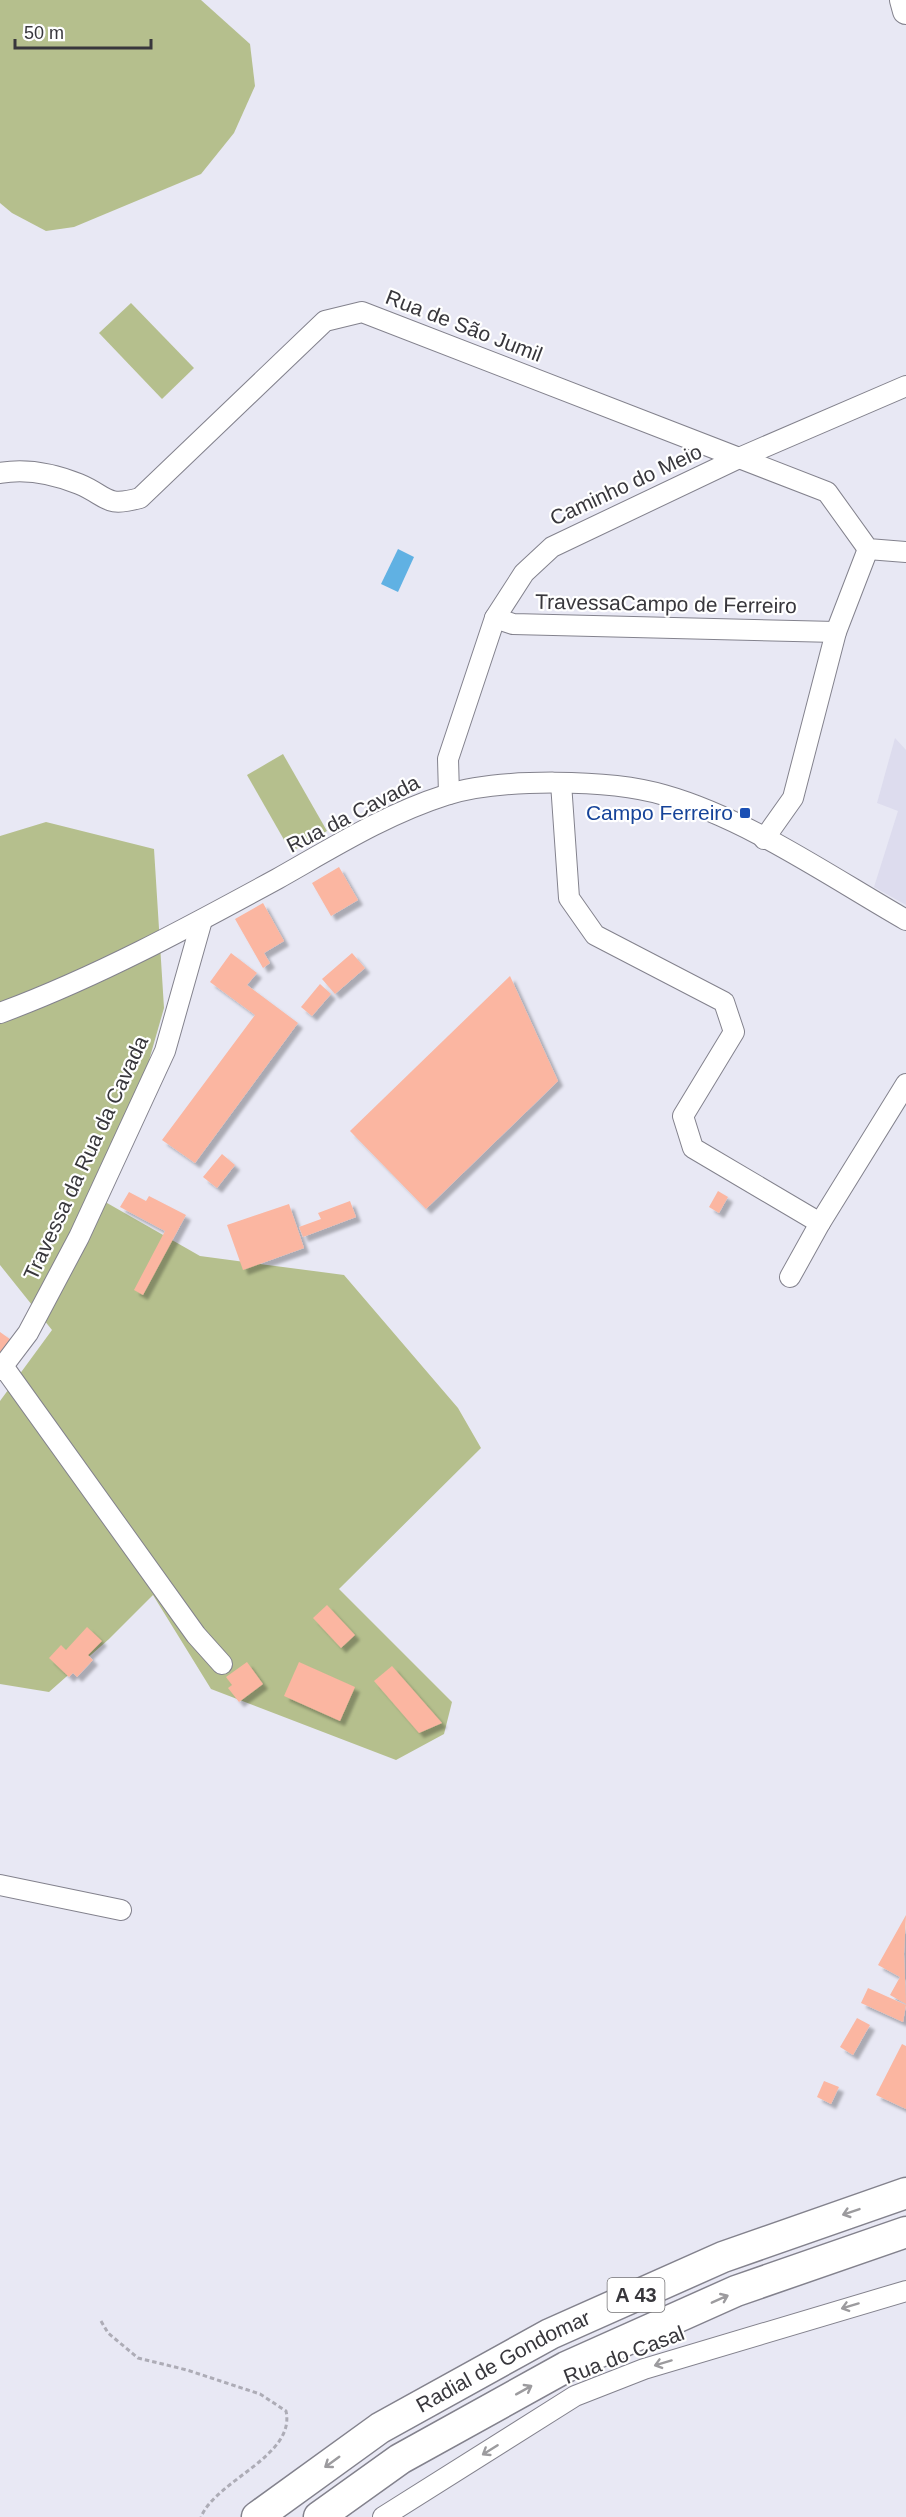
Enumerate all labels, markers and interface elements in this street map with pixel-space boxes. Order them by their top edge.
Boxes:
scale bar [15,12,152,50]
text: 50 m [24,23,64,43]
street label: Rua de São Jumil [383,285,546,366]
street label: Caminho do Meio [546,439,705,530]
street label: TravessaCampo de Ferreiro [535,590,797,617]
street label: Rua da Cavada [283,770,423,857]
place label: Campo Ferreiro [586,801,733,824]
marker: Campo Ferreiro [738,806,752,820]
street label: Travessa da Rua da Cavada [19,1032,152,1283]
one-way arrow [842,2208,861,2219]
road number: A 43 [608,2278,664,2312]
one-way arrow [710,2292,728,2304]
one-way arrow [841,2301,860,2312]
street label: Radial de Gondomar [412,2306,594,2417]
street label: Rua do Casal [560,2321,687,2388]
one-way arrow [654,2358,673,2369]
one-way arrow [515,2384,533,2395]
one-way arrow [482,2444,499,2456]
one-way arrow [325,2456,341,2468]

